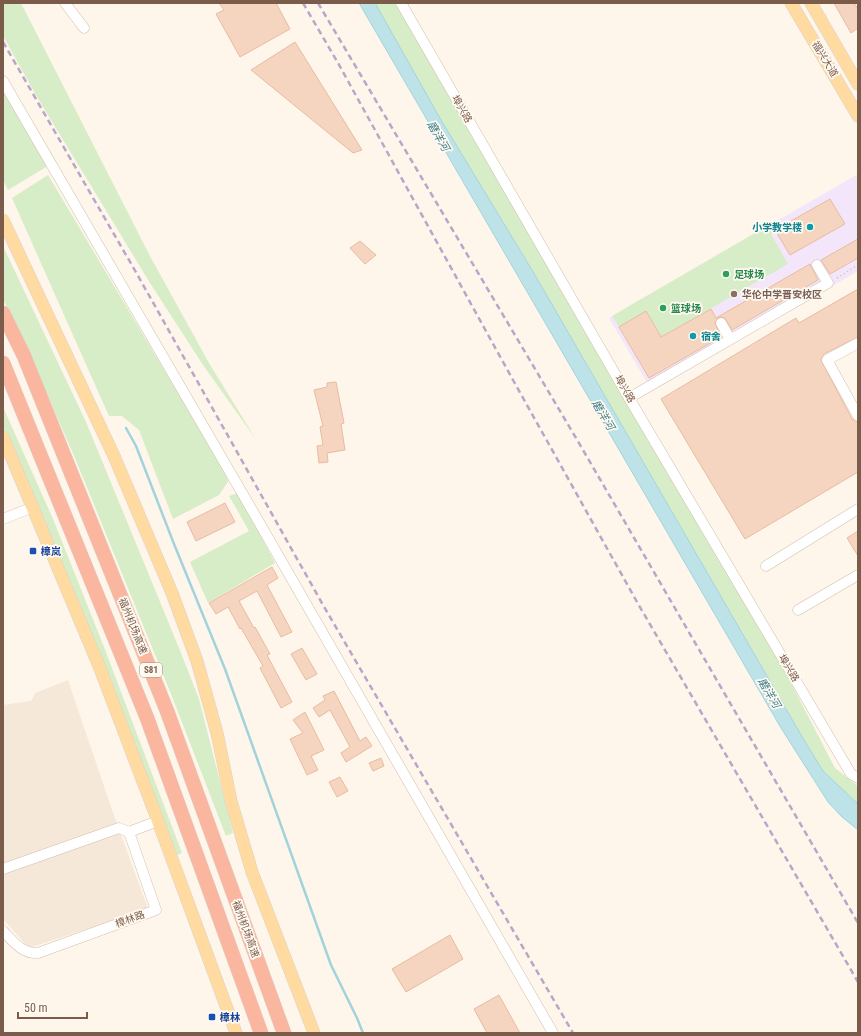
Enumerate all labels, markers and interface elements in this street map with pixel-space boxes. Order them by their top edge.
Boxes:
street label: 福兴大道 [810,39,840,79]
street label: 埠兴路 [450,93,474,125]
water label: 磨洋河 [424,118,453,155]
place label: 小学教学楼 [752,222,802,233]
marker: 小学教学楼 [805,222,815,232]
marker: 足球场 [721,269,731,279]
place label: 足球场 [734,269,764,280]
place label: 华伦中学晋安校区 [742,288,822,300]
marker: 华伦中学晋安校区 [729,289,739,299]
marker: 篮球场 [658,303,668,313]
place label: 篮球场 [671,303,701,314]
marker: 宿舍 [688,331,698,341]
place label: 宿舍 [701,331,721,342]
street label: 埠兴路 [613,373,637,405]
water label: 磨洋河 [589,398,618,434]
place label: 樟岚 [40,545,61,557]
marker: 樟岚 [28,546,38,556]
street label: 福州机场高速 [117,596,149,656]
street label: 埠兴路 [777,652,801,684]
road number: S81 [140,663,162,677]
water label: 磨洋河 [755,676,784,712]
street label: 福州机场高速 [231,899,261,959]
street label: 樟林路 [114,909,146,929]
scale bar [18,994,87,1020]
text: 50 m [24,1001,48,1015]
place label: 樟林 [219,1011,240,1023]
marker: 樟林 [207,1012,217,1022]

